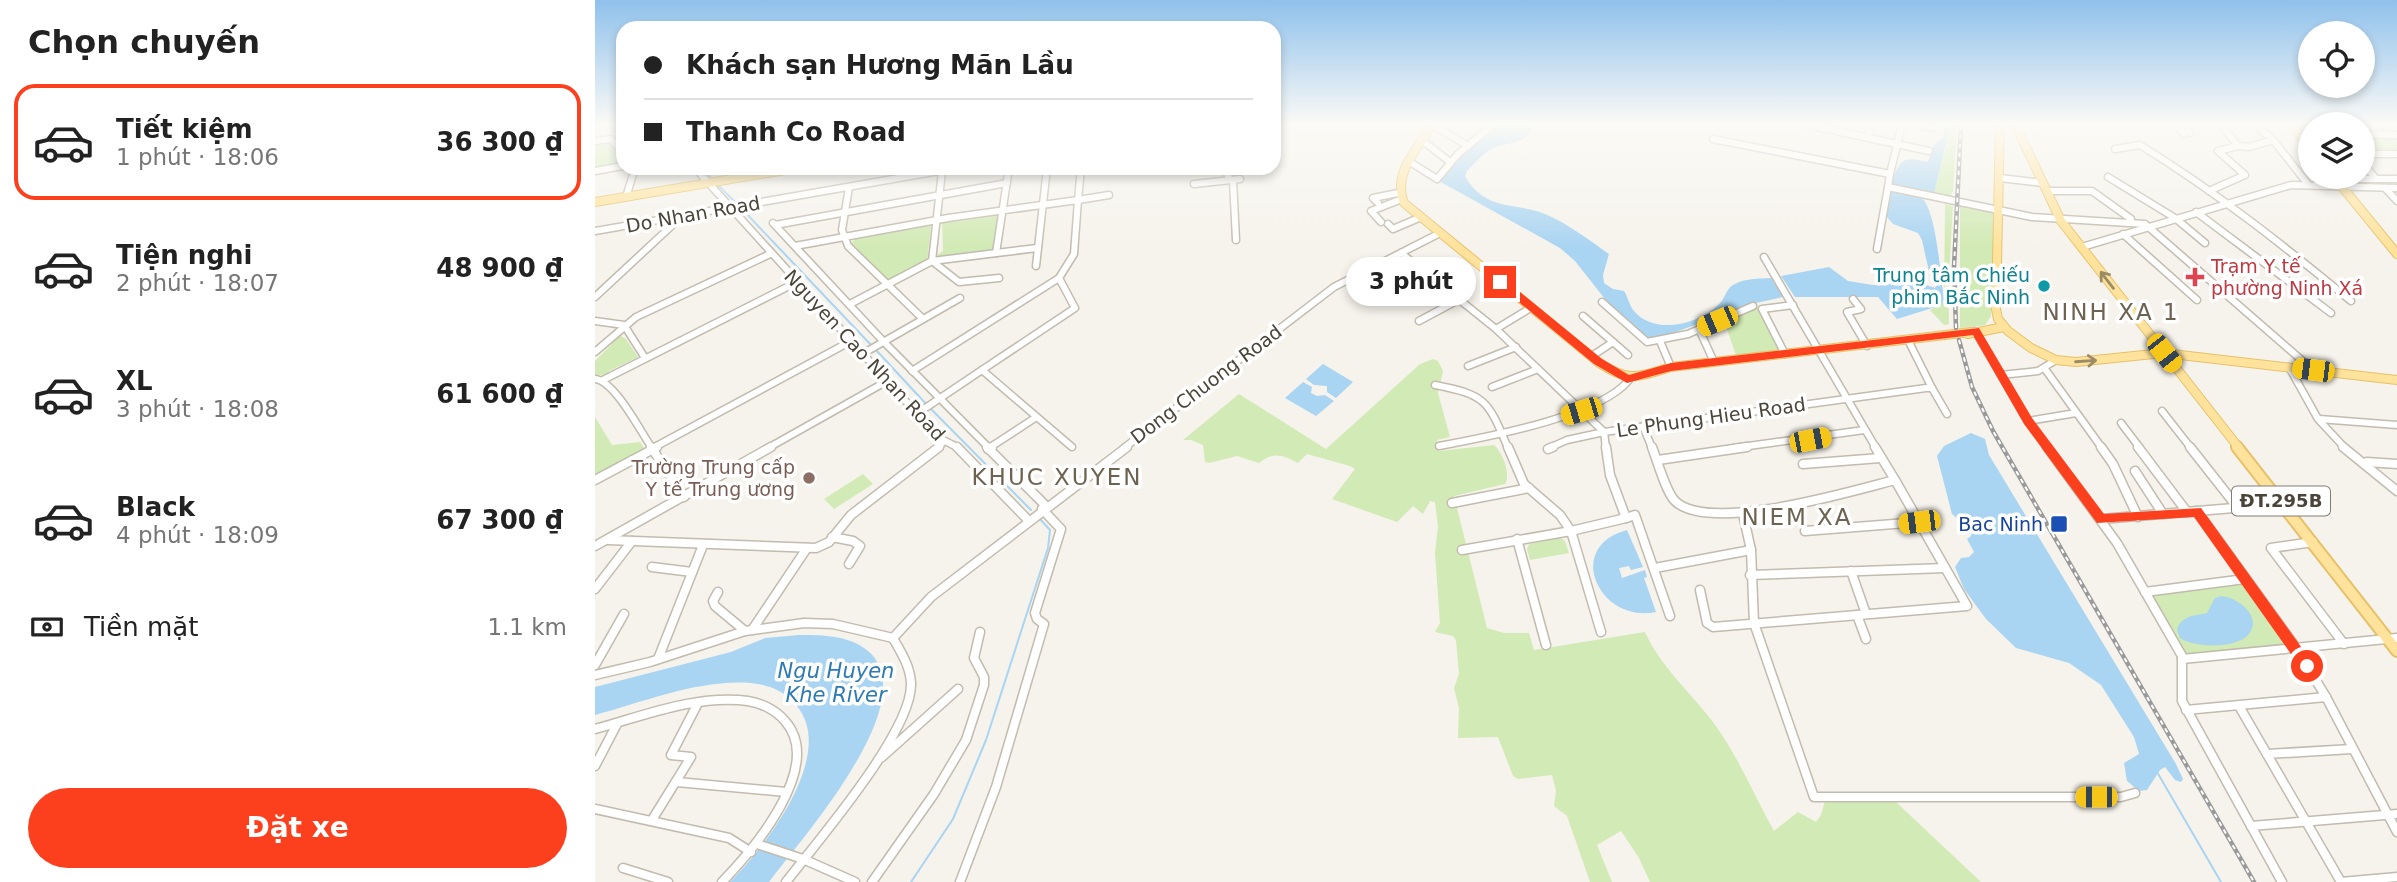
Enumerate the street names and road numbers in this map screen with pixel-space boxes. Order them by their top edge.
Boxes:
street label: Do Nhan Road [624,191,762,237]
street label: Nguyen Cao Nhan Road [780,265,950,445]
street label: Dong Chuong Road [1126,320,1286,448]
street label: Le Phung Hieu Road [1615,393,1807,441]
road number: ĐT.295B [2232,486,2330,516]

